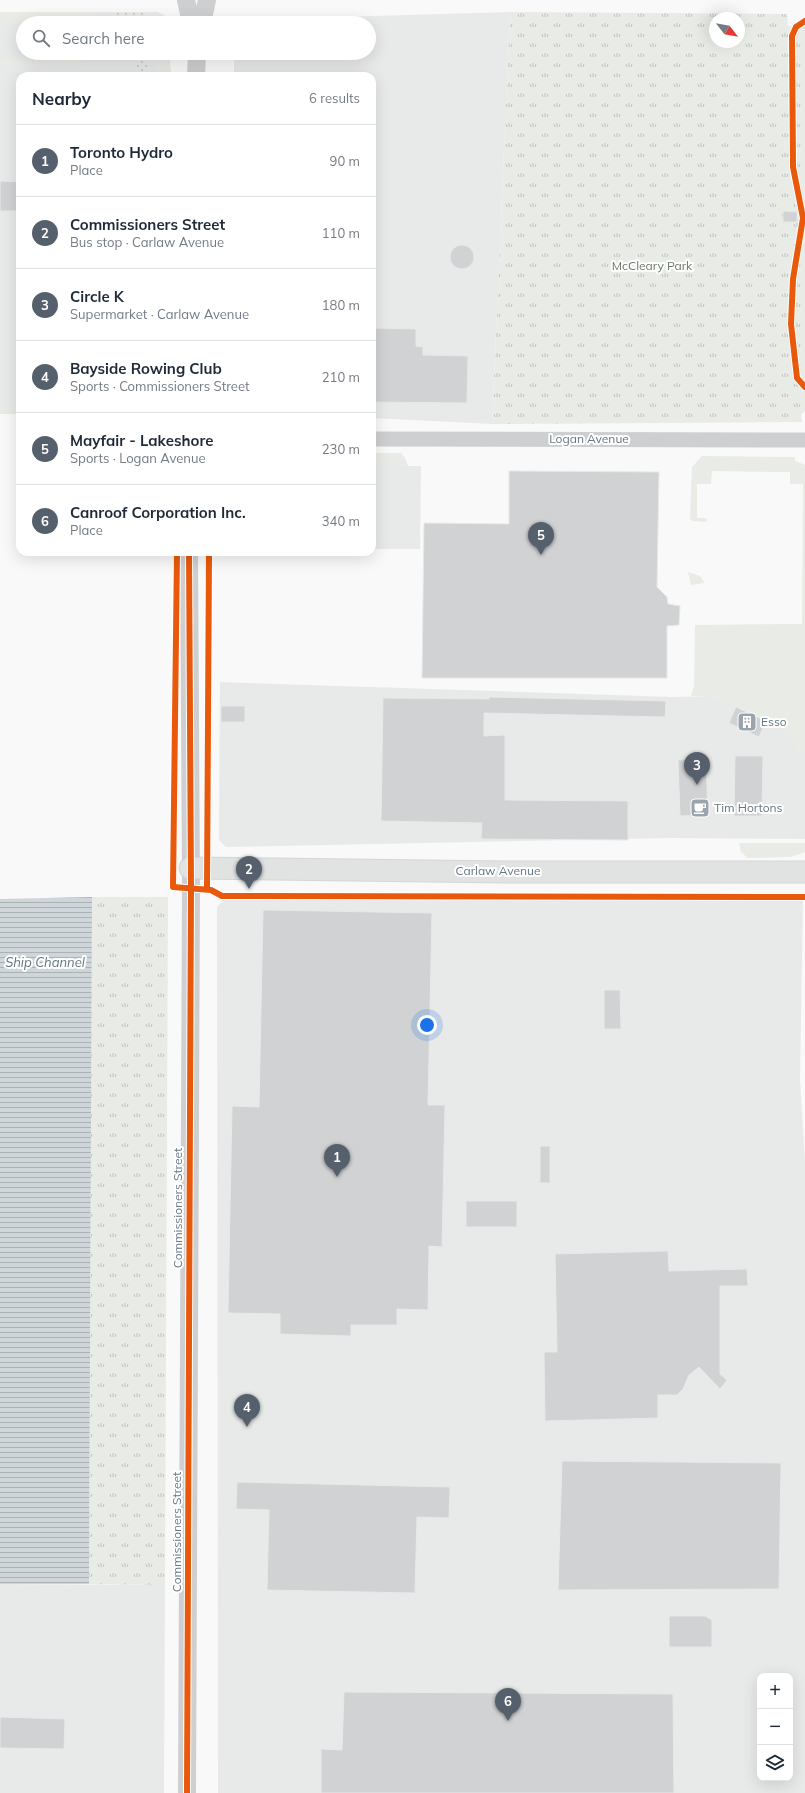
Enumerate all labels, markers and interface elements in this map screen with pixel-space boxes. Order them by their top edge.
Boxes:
north arrow [709,12,745,48]
search box [16,16,376,60]
icon: search [30,27,52,49]
text: Search here [62,29,144,48]
text: Nearby [32,88,91,109]
text: 6 results [309,90,360,106]
text: Toronto Hydro [70,143,173,162]
text: 1 [41,153,49,169]
text: 90 m [330,153,360,169]
text: Place [70,162,103,178]
text: Commissioners Street [70,215,225,234]
text: 2 [41,225,49,241]
text: 110 m [322,225,360,241]
text: Bus stop · Carlaw Avenue [70,234,224,250]
park label: McCleary Park [612,258,693,273]
text: Circle K [70,287,124,306]
text: 3 [41,297,49,313]
text: 180 m [322,297,360,313]
text: Supermarket · Carlaw Avenue [70,306,249,322]
text: Bayside Rowing Club [70,359,222,378]
text: 4 [41,369,49,385]
text: 210 m [322,369,360,385]
text: Sports · Commissioners Street [70,378,250,394]
text: Mayfair - Lakeshore [70,431,213,450]
street label: Logan Avenue [549,431,629,446]
text: 5 [41,441,49,457]
text: 230 m [322,441,360,457]
text: Sports · Logan Avenue [70,450,206,466]
text: Canroof Corporation Inc. [70,503,246,522]
text: 6 [41,513,49,529]
text: 340 m [322,513,360,529]
text: Place [70,522,103,538]
pin: 5 [528,522,554,555]
building icon: Esso [736,711,758,733]
place label: Esso [761,714,787,729]
pin: 3 [684,752,710,785]
cafe icon: Tim Hortons [689,797,711,819]
place label: Tim Hortons [714,800,783,815]
pin: 2 [236,856,262,889]
street label: Carlaw Avenue [456,863,540,878]
water label: Ship Channel [5,954,86,970]
your location [417,1015,437,1035]
pin: 1 [324,1144,350,1177]
street label: Commissioners Street [170,1148,185,1268]
pin: 4 [234,1394,260,1427]
street label: Commissioners Street [169,1472,184,1592]
map controls [757,1673,793,1781]
button: + [757,1673,793,1709]
pin: 6 [495,1688,521,1721]
button: − [757,1709,793,1745]
button: layers [757,1745,793,1781]

